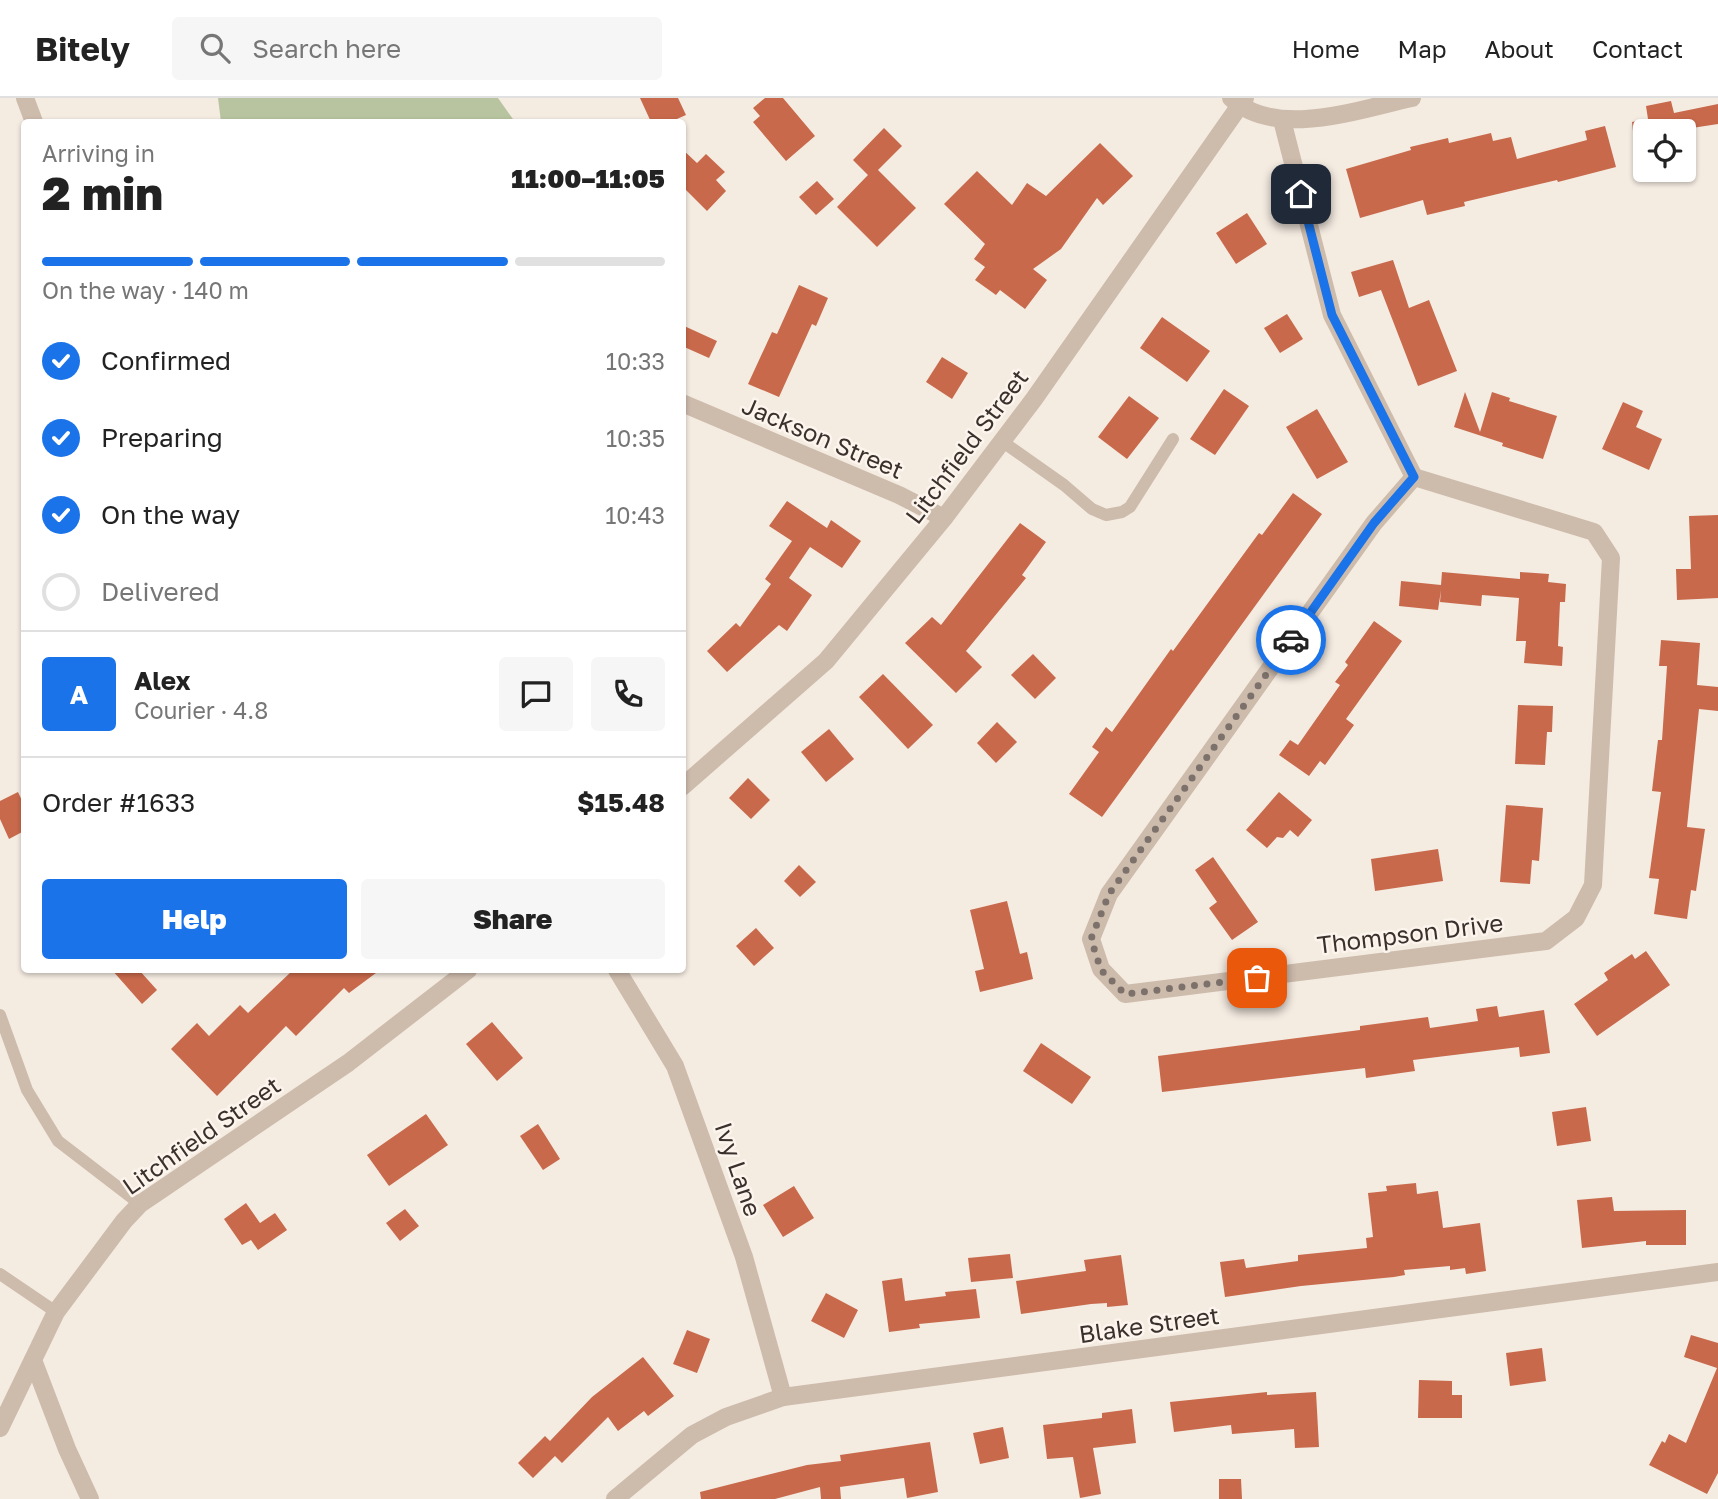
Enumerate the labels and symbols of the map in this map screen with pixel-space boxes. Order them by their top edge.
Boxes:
pin [1271,164,1331,224]
street label: Litchfield Street [898,363,1034,529]
street label: Jackson Street [738,390,908,484]
courier [1256,605,1326,675]
street label: Thompson Drive [1315,907,1505,959]
pin [1227,948,1287,1008]
street label: Litchfield Street [117,1070,285,1200]
street label: Ivy Lane [709,1118,769,1220]
street label: Blake Street [1077,1300,1221,1348]

